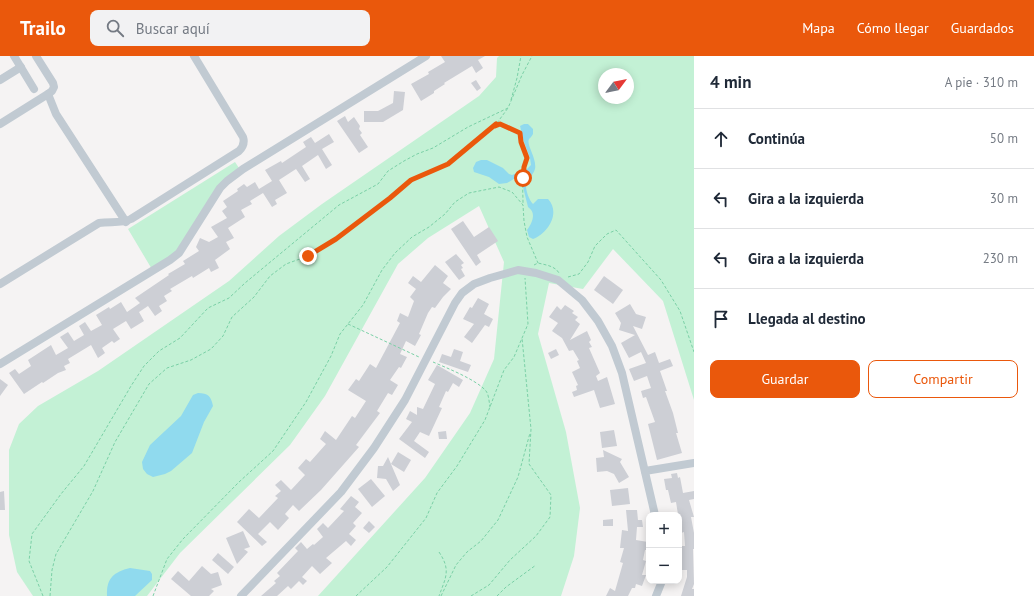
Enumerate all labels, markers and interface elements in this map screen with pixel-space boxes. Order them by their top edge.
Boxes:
search box [90,10,370,46]
text: Trailo [20,16,66,40]
icon: search [104,17,126,39]
text: Buscar aquí [136,19,210,38]
text: Mapa [802,19,835,37]
text: Cómo llegar [857,19,929,37]
text: Guardados [951,19,1014,37]
north arrow [598,68,634,104]
text: 4 min [710,71,751,93]
text: A pie · 310 m [945,74,1018,91]
icon: ahead [710,128,732,150]
text: Continúa [748,129,805,148]
text: 50 m [990,130,1018,147]
route start [514,169,532,187]
icon: left [710,188,732,210]
text: Gira a la izquierda [748,189,864,208]
text: 30 m [990,190,1018,207]
route end [299,247,317,265]
icon: left [710,248,732,270]
text: Gira a la izquierda [748,249,864,268]
text: 230 m [983,250,1018,267]
icon: arrive [710,308,732,330]
text: Llegada al destino [748,309,866,328]
button: Guardar [710,360,860,398]
button: Compartir [868,360,1018,398]
map controls [646,512,682,584]
button: + [646,512,682,548]
button: − [646,548,682,584]

